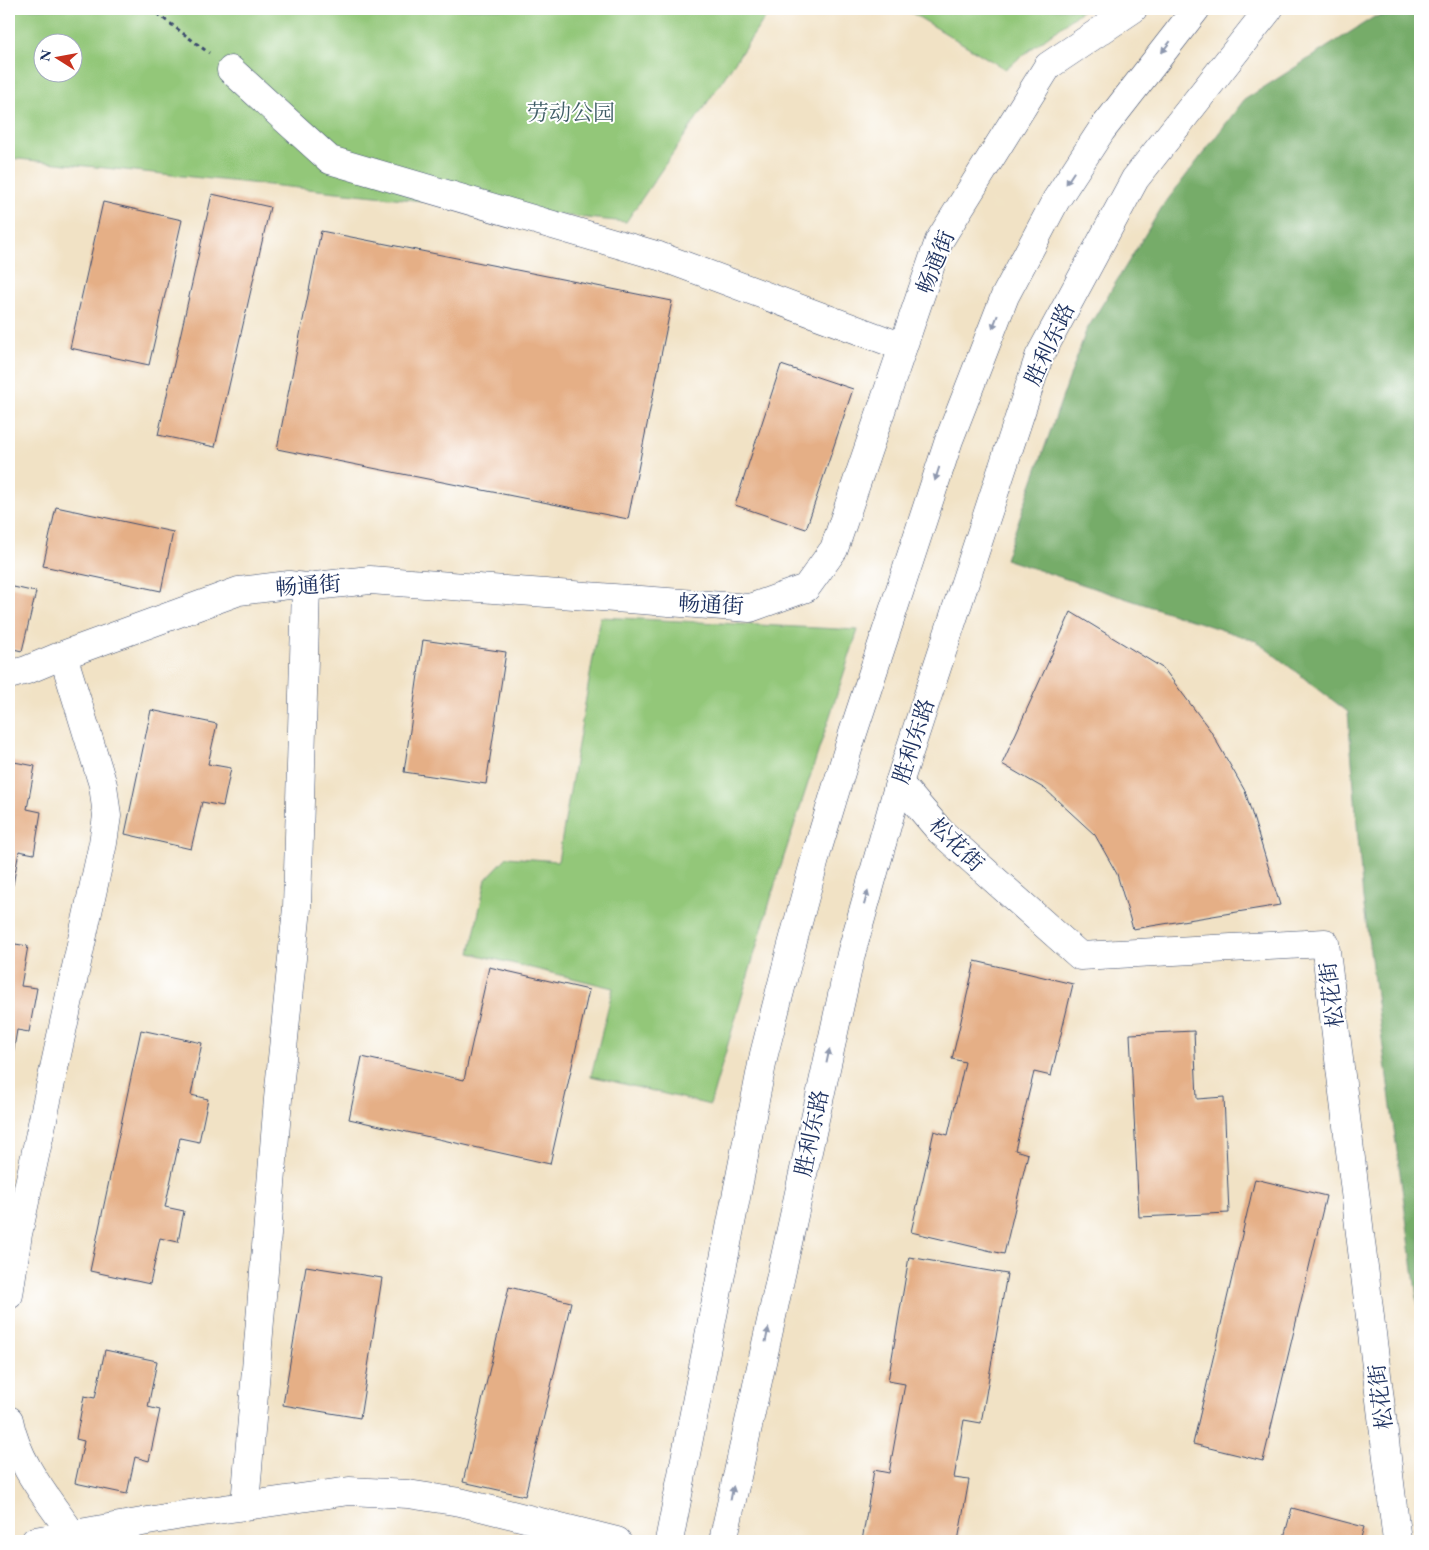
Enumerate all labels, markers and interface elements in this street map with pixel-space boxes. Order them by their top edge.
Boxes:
north arrow [32,32,82,82]
one-way arrow [1160,40,1171,53]
text: N [35,48,55,63]
park label: 劳动公园 [527,98,615,127]
one-way arrow [1065,172,1075,185]
street label: 畅通街 [910,226,961,298]
street label: 胜利东路 [1018,298,1081,390]
one-way arrow [990,315,998,329]
one-way arrow [933,467,941,482]
street label: 畅通街 [274,569,342,602]
street label: 畅通街 [677,588,745,621]
street label: 胜利东路 [886,695,941,787]
street label: 松花街 [923,811,990,878]
one-way arrow [863,891,871,906]
street label: 松花街 [1313,960,1350,1029]
one-way arrow [824,1049,832,1064]
street label: 胜利东路 [788,1087,835,1179]
one-way arrow [763,1327,771,1342]
street label: 松花街 [1362,1362,1399,1431]
one-way arrow [729,1485,737,1501]

